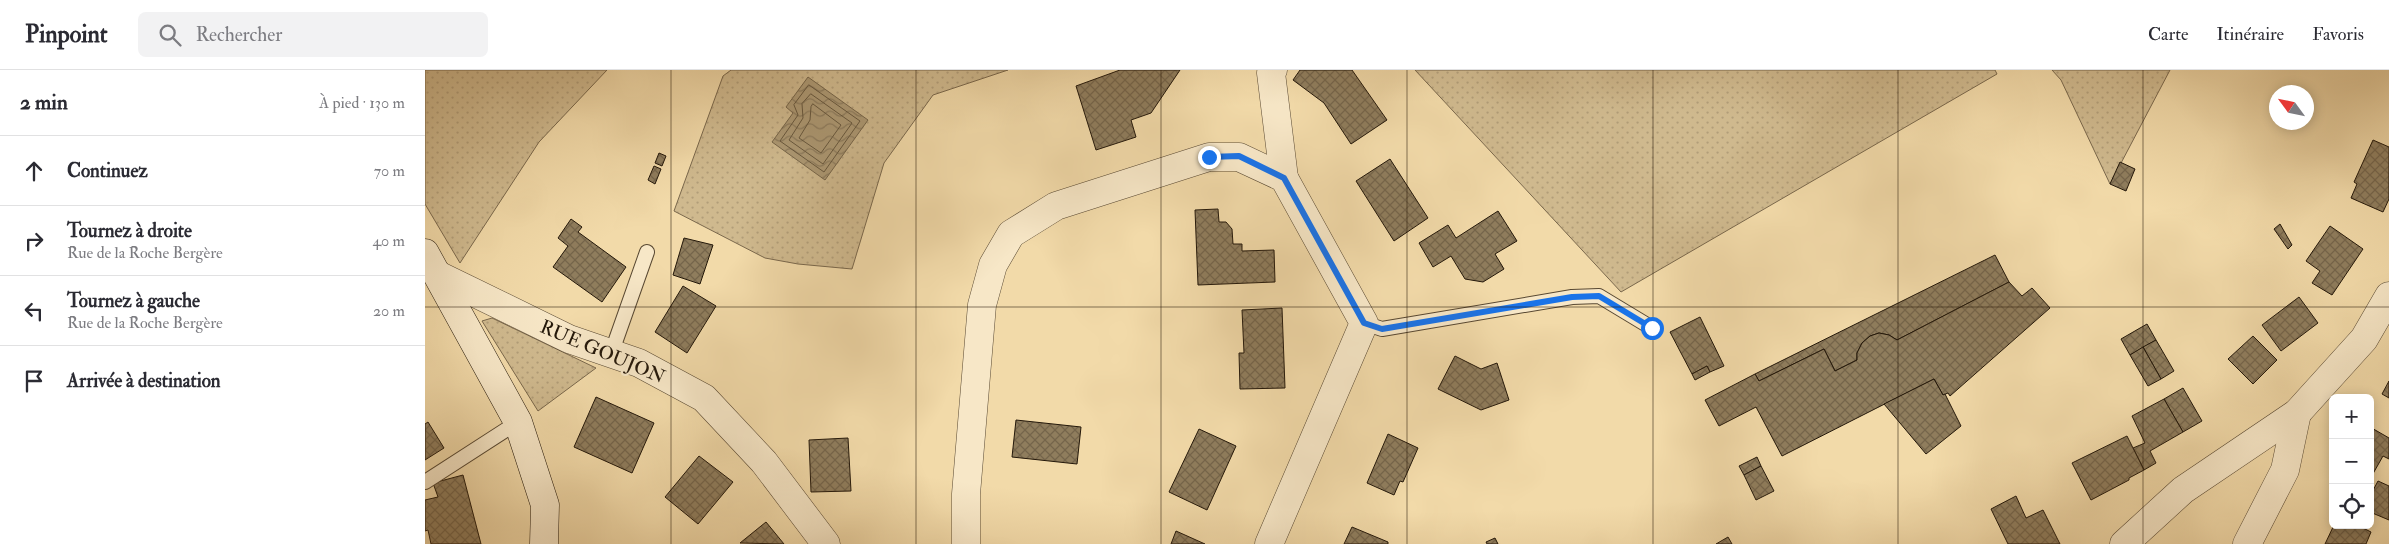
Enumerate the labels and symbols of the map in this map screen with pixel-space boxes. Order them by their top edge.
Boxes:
north arrow [2269,85,2314,130]
route end [1198,146,1221,169]
street label: RUE GOUJON [536,315,669,389]
route start [1641,317,1664,340]

